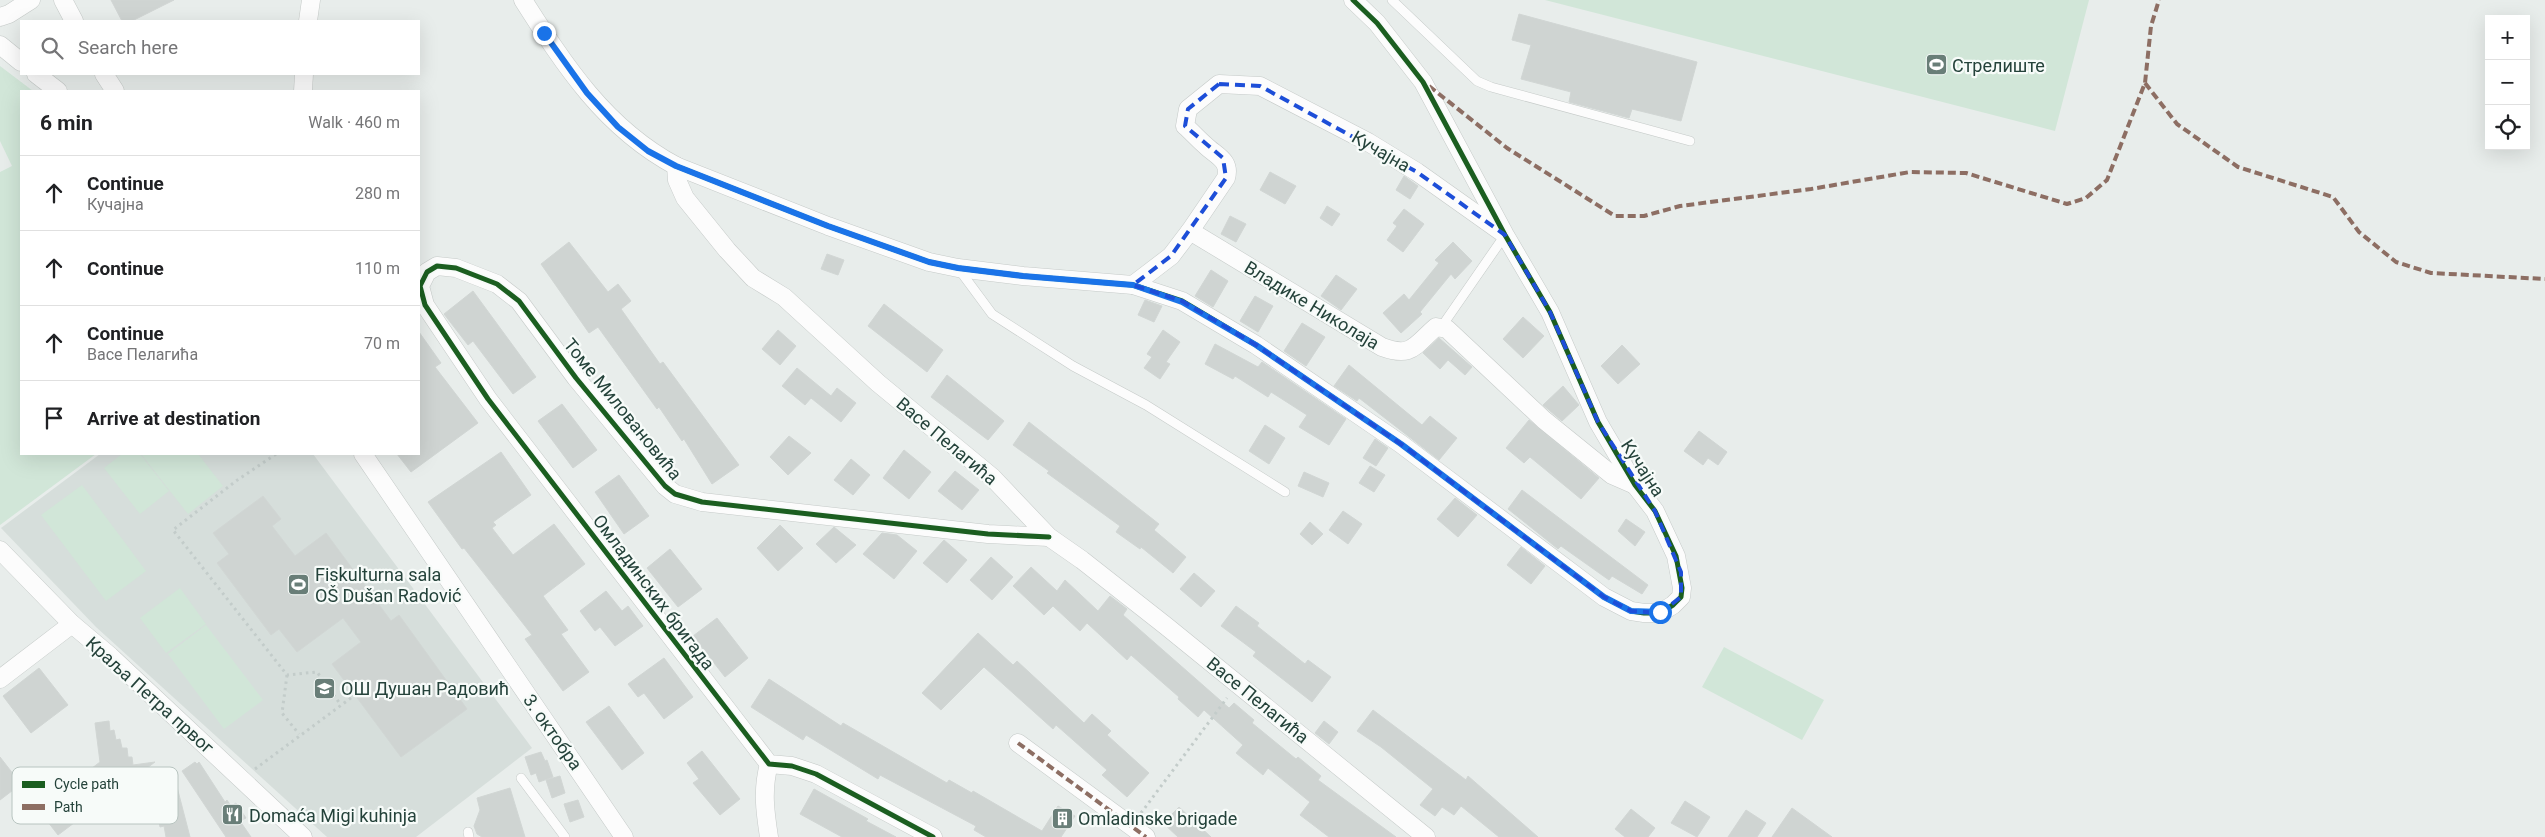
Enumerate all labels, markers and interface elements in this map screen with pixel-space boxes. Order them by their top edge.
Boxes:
map controls [2485,15,2530,150]
button: + [2485,15,2530,60]
search box [20,20,420,75]
route end [533,22,556,45]
icon: search [38,34,66,62]
text: Search here [78,36,178,59]
sports icon: Стрелиште [1924,53,1948,77]
place label: Стрелиште [1952,55,2045,76]
button: − [2485,60,2530,105]
button: locate [2485,105,2530,150]
text: 6 min [40,111,93,135]
text: Walk · 460 m [308,113,400,132]
street label: Кучајна [1348,126,1414,176]
text: Continue [87,172,164,195]
icon: ahead [40,179,68,207]
text: 280 m [355,184,400,203]
text: Кучајна [87,195,144,214]
icon: ahead [40,254,68,282]
street label: Владике Николаја [1241,256,1383,354]
text: Continue [87,257,164,280]
text: 110 m [355,259,400,278]
text: Continue [87,322,164,345]
icon: ahead [40,329,68,357]
text: 70 m [364,334,400,353]
street label: Томе Миловановића [560,334,686,484]
text: Васе Пелагића [87,345,198,364]
street label: Васе Пелагића [892,393,1002,489]
icon: arrive [40,404,68,432]
text: Arrive at destination [87,407,260,430]
street label: Кучајна [1617,436,1669,500]
street label: Омладинских бригада [589,510,719,674]
place label: Fiskulturna sala OŠ Dušan Radović [315,564,461,606]
sports icon: Fiskulturna sala OŠ Dušan Radović [287,572,311,596]
route start [1649,601,1672,624]
street label: Краља Петра првог [82,632,219,758]
street label: Васе Пелагића [1203,653,1313,747]
school or university icon: ОШ Душан Радовић [313,676,337,700]
place label: ОШ Душан Радовић [341,678,509,699]
street label: 3. октобра [519,690,587,774]
legend [12,767,178,824]
text: Cycle path [54,776,119,792]
text: Path [54,799,83,815]
restaurant icon: Domaća Migi kuhinja [221,803,245,827]
place label: Domaća Migi kuhinja [249,805,417,826]
building icon: Omladinske brigade [1050,806,1074,830]
place label: Omladinske brigade [1078,808,1237,829]

